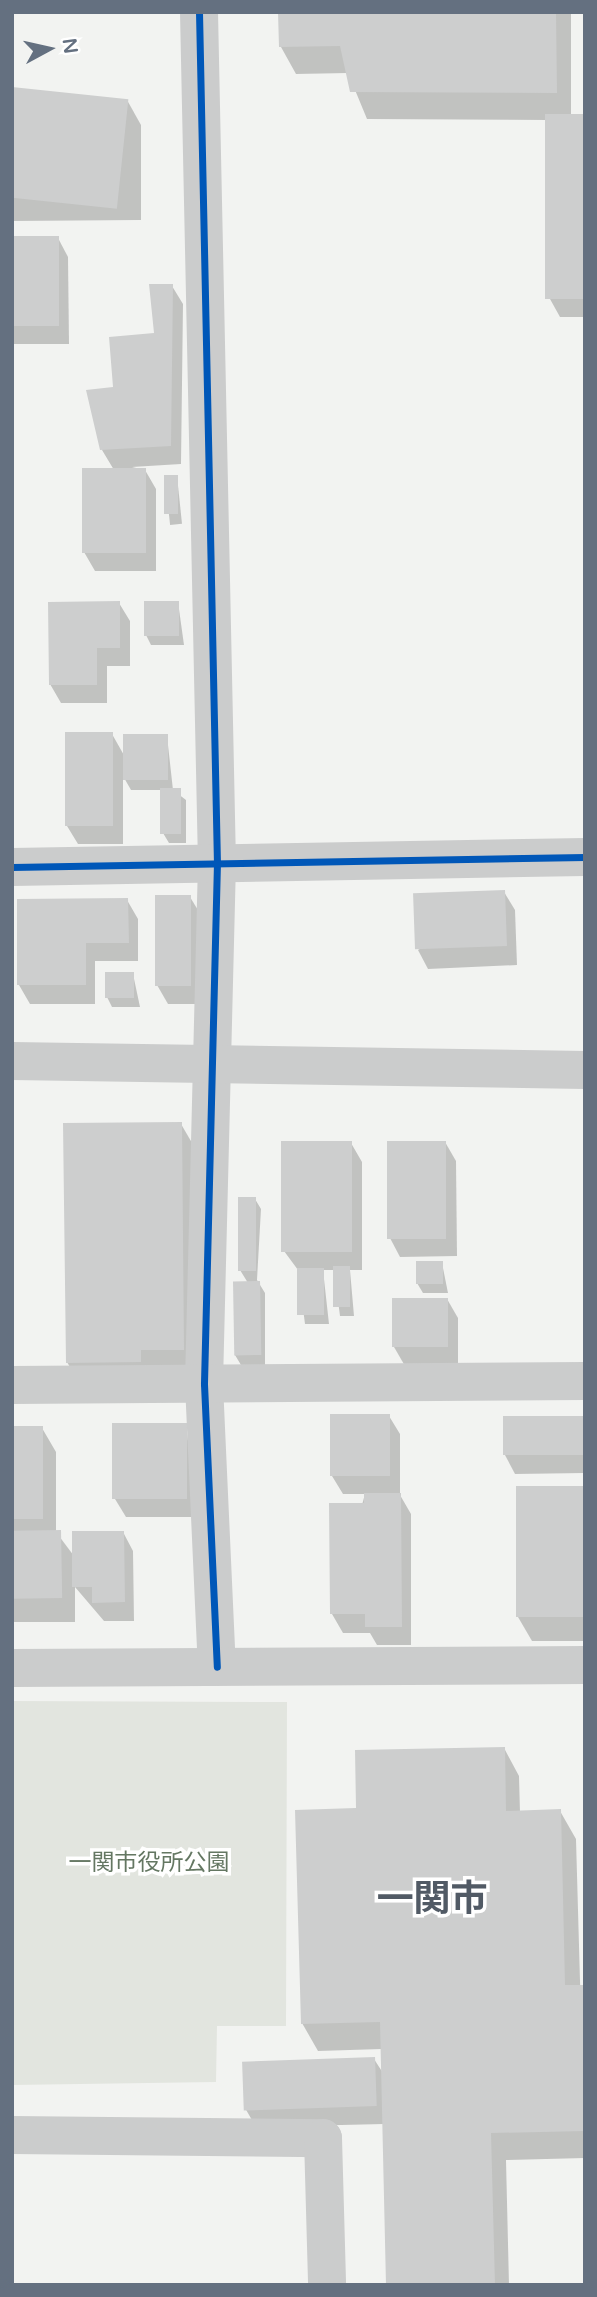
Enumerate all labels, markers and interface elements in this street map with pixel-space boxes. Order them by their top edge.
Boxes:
north arrow [14,14,84,84]
text: N [58,37,82,55]
park label: 一関市役所公園 [69,1849,229,1877]
district label: 一関市 [377,1878,487,1922]

